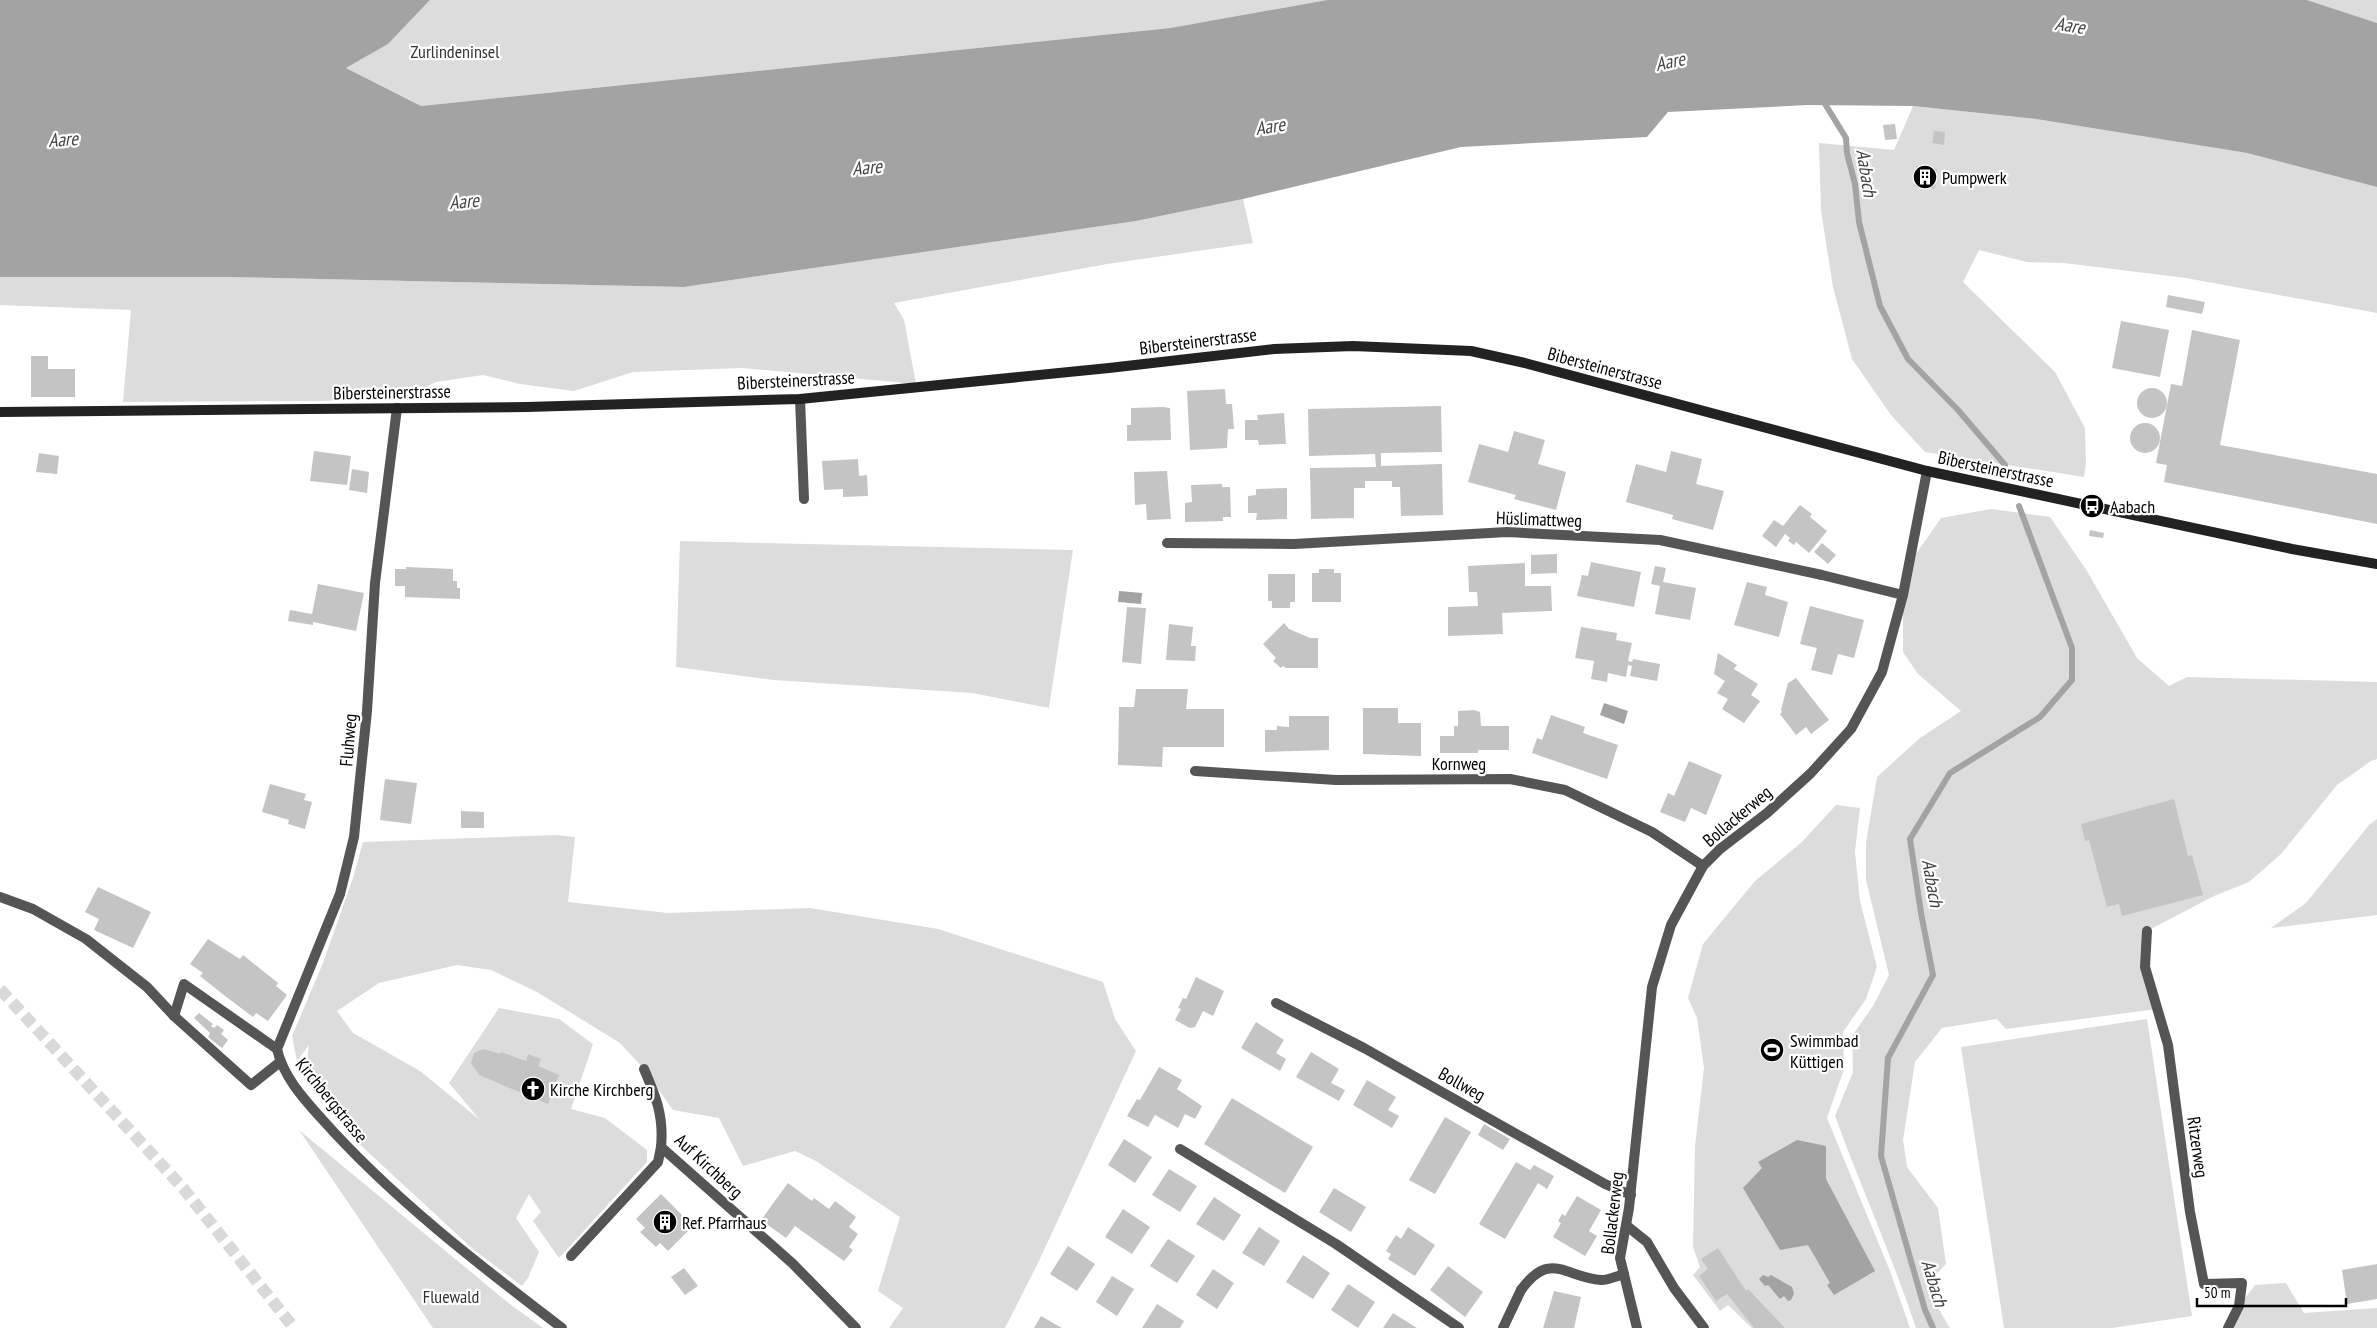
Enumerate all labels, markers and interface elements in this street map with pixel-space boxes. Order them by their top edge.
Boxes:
water label: Aare [2054,11,2087,39]
park label: Zurlindeninsel [410,40,500,63]
water label: Aare [1653,46,1688,76]
water label: Aare [1253,112,1288,140]
water label: Aare [47,126,80,152]
water label: Aabach [1851,148,1883,200]
water label: Aare [851,154,884,180]
building icon: Pumpwerk [1912,164,1938,190]
place label: Pumpwerk [1942,166,2007,189]
water label: Aare [448,188,481,214]
street label: Bibersteinerstrasse [1138,322,1258,360]
street label: Bibersteinerstrasse [1545,342,1665,394]
street label: Bibersteinerstrasse [737,365,855,395]
street label: Bibersteinerstrasse [333,379,451,405]
street label: Bibersteinerstrasse [1936,446,2056,492]
bus stop icon: Aabach [2079,493,2105,519]
place label: Aabach [2110,495,2155,518]
street label: Hüslimattweg [1496,506,1582,532]
street label: Fluhweg [334,713,362,767]
street label: Kornweg [1432,752,1486,775]
street label: Bollackerweg [1698,781,1776,851]
water label: Aabach [1917,857,1949,910]
place label: Swimmbad Küttigen [1790,1029,1858,1073]
sports icon: Swimmbad Küttigen [1759,1037,1785,1063]
street label: Kirchbergstrasse [291,1053,373,1147]
street label: Bollweg [1434,1062,1490,1106]
church icon: Kirche Kirchberg [520,1076,546,1102]
place label: Kirche Kirchberg [550,1078,653,1101]
street label: Ritzerweg [2182,1115,2214,1179]
street label: Auf Kirchberg [670,1129,748,1203]
street label: Bollackerweg [1596,1170,1628,1256]
building icon: Ref. Pfarrhaus [652,1209,678,1235]
place label: Ref. Pfarrhaus [682,1211,767,1234]
water label: Aabach [1917,1257,1954,1311]
scale bar [2197,1276,2346,1308]
text: 50 m [2204,1283,2230,1302]
park label: Fluewald [423,1285,479,1308]

